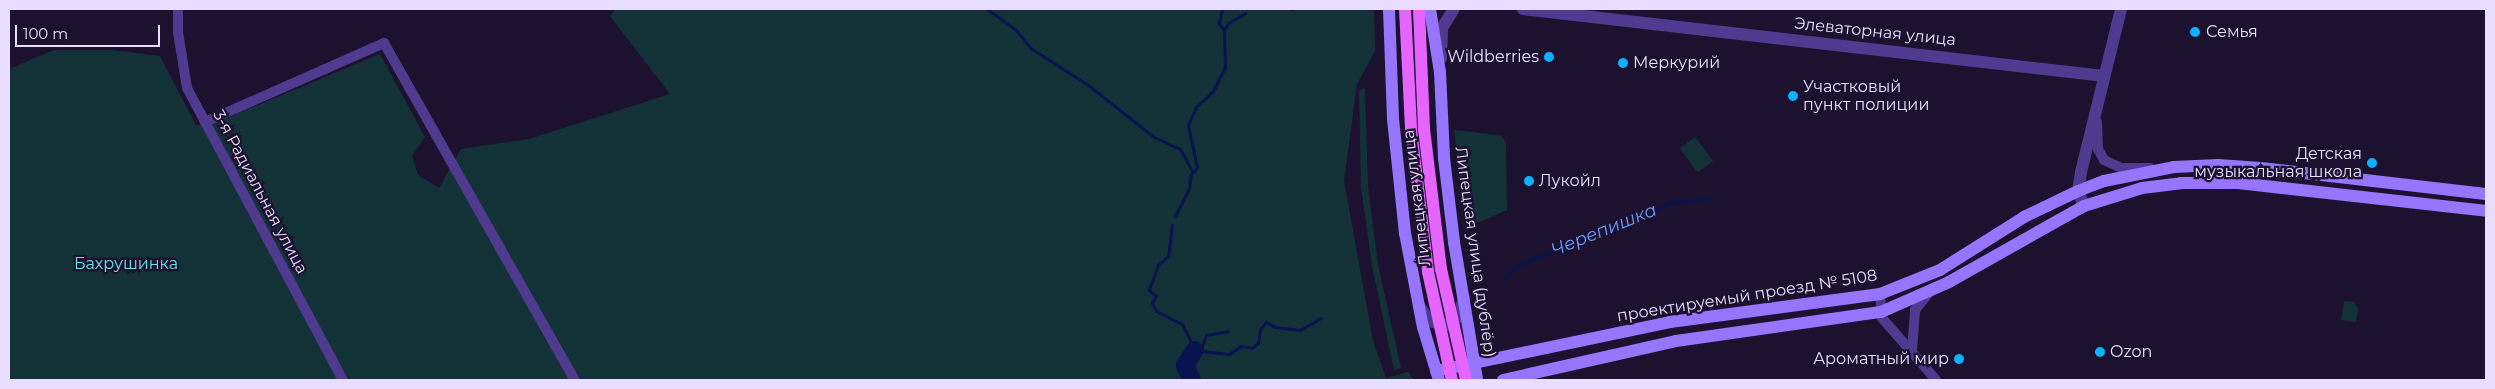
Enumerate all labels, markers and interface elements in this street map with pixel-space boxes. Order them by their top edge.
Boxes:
street label: Элеваторная улица [1793,14,1957,50]
scale bar [18,15,162,47]
place label: Семья [2206,22,2258,42]
text: 100 m [23,24,68,43]
marker: Семья [2188,25,2202,39]
place label: Wildberries [1447,47,1539,67]
marker: Wildberries [1543,51,1555,63]
place label: Меркурий [1633,53,1720,73]
marker: Меркурий [1617,57,1629,69]
place label: Участковый пункт полиции [1803,77,1929,115]
marker: Участковый пункт полиции [1787,90,1799,102]
street label: 3-я Радиальная улица [209,107,311,277]
street label: Липецкая улица [1399,129,1435,267]
place label: Детская музыкальная школа [2194,144,2362,182]
street label: Липецкая улица (дублёр) [1451,145,1499,359]
marker: Детская музыкальная школа [2366,157,2378,169]
place label: Лукойл [1539,171,1601,191]
marker: Лукойл [1523,175,1535,187]
water label: Черепишка [1548,199,1660,261]
park label: Бахрушинка [74,254,178,274]
street label: проектируемый проезд № 5108 [1616,266,1878,326]
place label: Ozon [2110,342,2152,362]
marker: Ozon [2094,346,2106,358]
place label: Ароматный мир [1813,349,1949,369]
marker: Ароматный мир [1953,353,1965,365]

